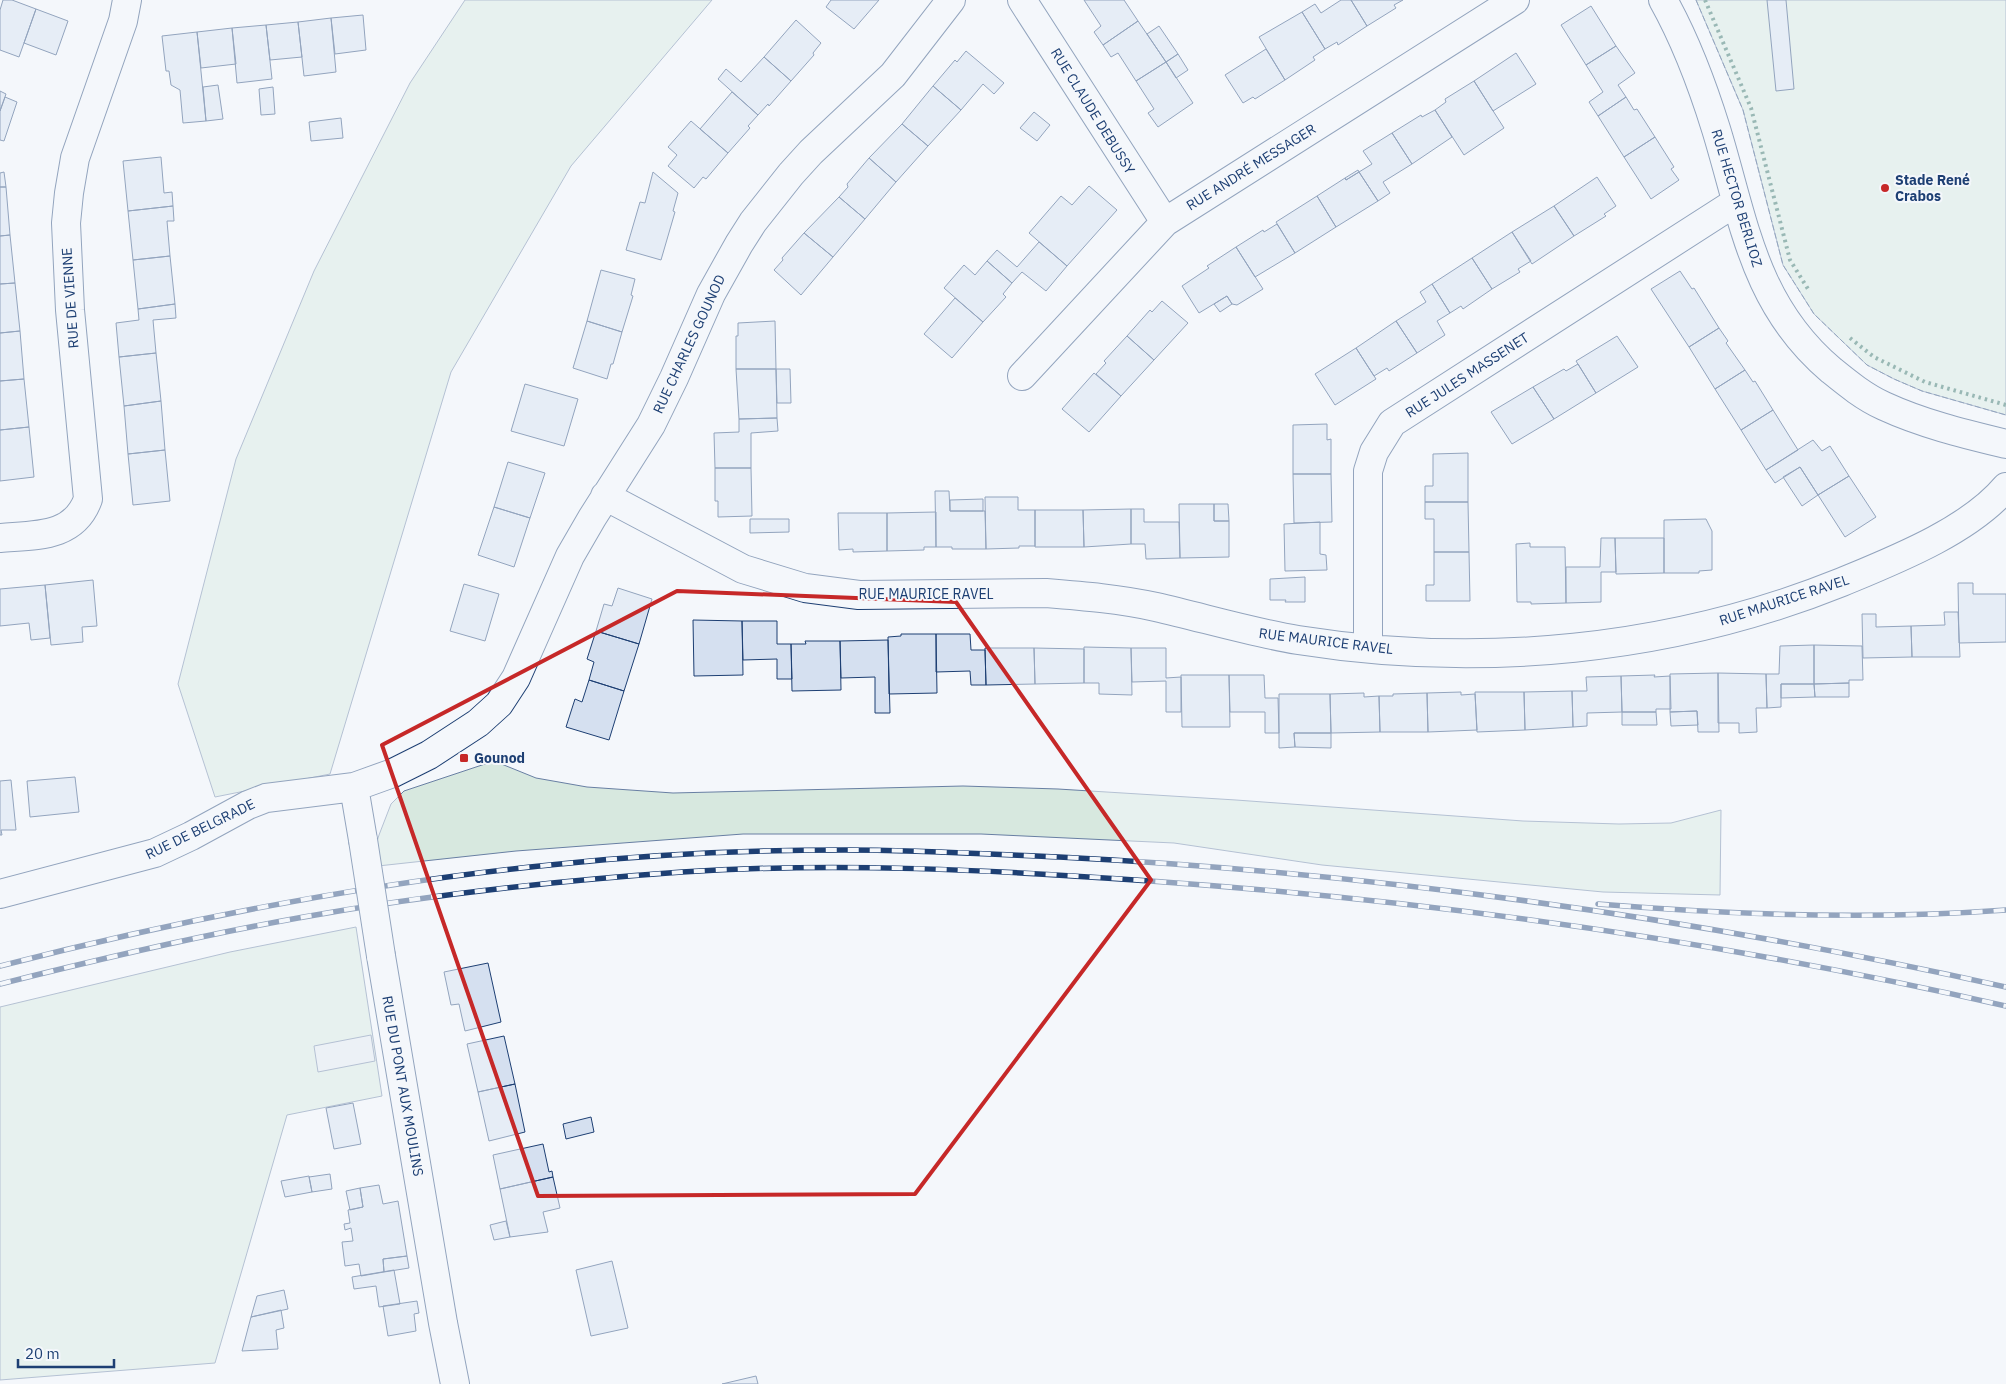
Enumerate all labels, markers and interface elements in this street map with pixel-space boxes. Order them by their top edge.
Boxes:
street label: RUE CLAUDE DEBUSSY [1047,45,1140,178]
street label: RUE ANDRÉ MESSAGER [1182,119,1319,214]
street label: RUE HECTOR BERLIOZ [1707,127,1767,269]
place label: Stade René Crabos [1895,171,1970,205]
marker: Stade René Crabos [1879,182,1891,194]
street label: RUE DE VIENNE [58,247,82,349]
street label: RUE CHARLES GOUNOD [649,272,729,416]
street label: RUE JULES MASSENET [1402,328,1532,422]
street label: RUE MAURICE RAVEL [1717,571,1851,629]
street label: RUE MAURICE RAVEL [858,585,994,603]
street label: RUE MAURICE RAVEL [1258,624,1394,658]
place label: Gounod [474,749,525,767]
marker: Gounod [458,752,470,764]
street label: RUE DE BELGRADE [142,795,258,863]
street label: RUE DU PONT AUX MOULINS [378,994,428,1178]
scale bar [18,1336,114,1368]
text: 20 m [25,1344,60,1363]

